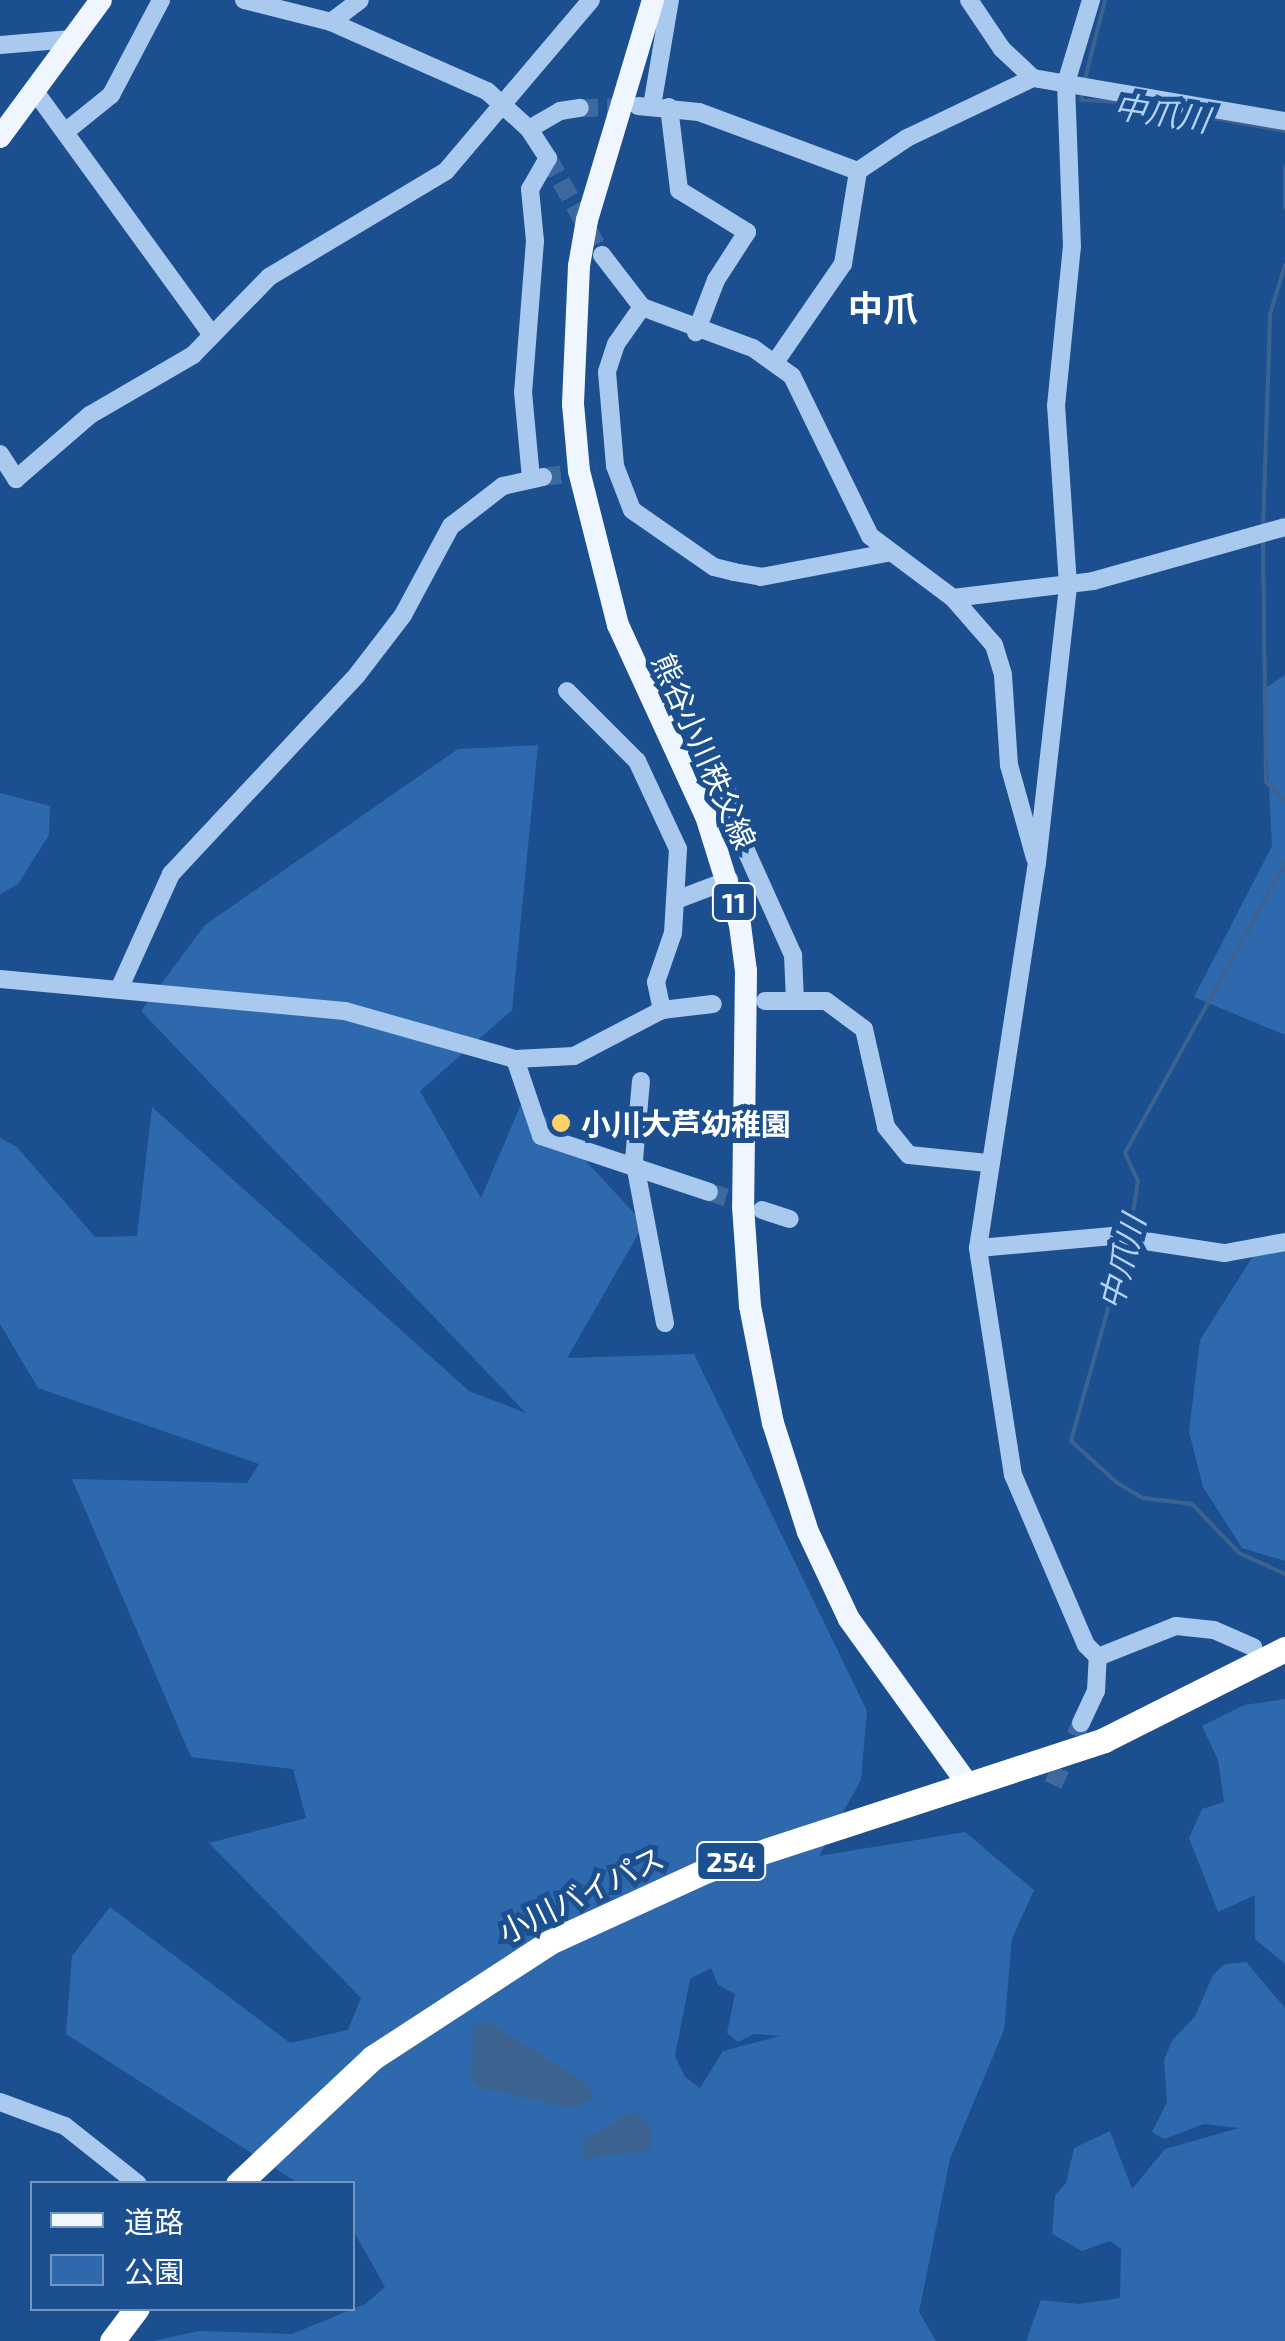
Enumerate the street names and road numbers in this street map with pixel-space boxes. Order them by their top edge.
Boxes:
street label: 熊谷小川秩父線 [646,648,764,854]
road number: 11 [712,879,756,925]
street label: 小川バイパス [492,1838,670,1950]
road number: 254 [696,1838,766,1884]

